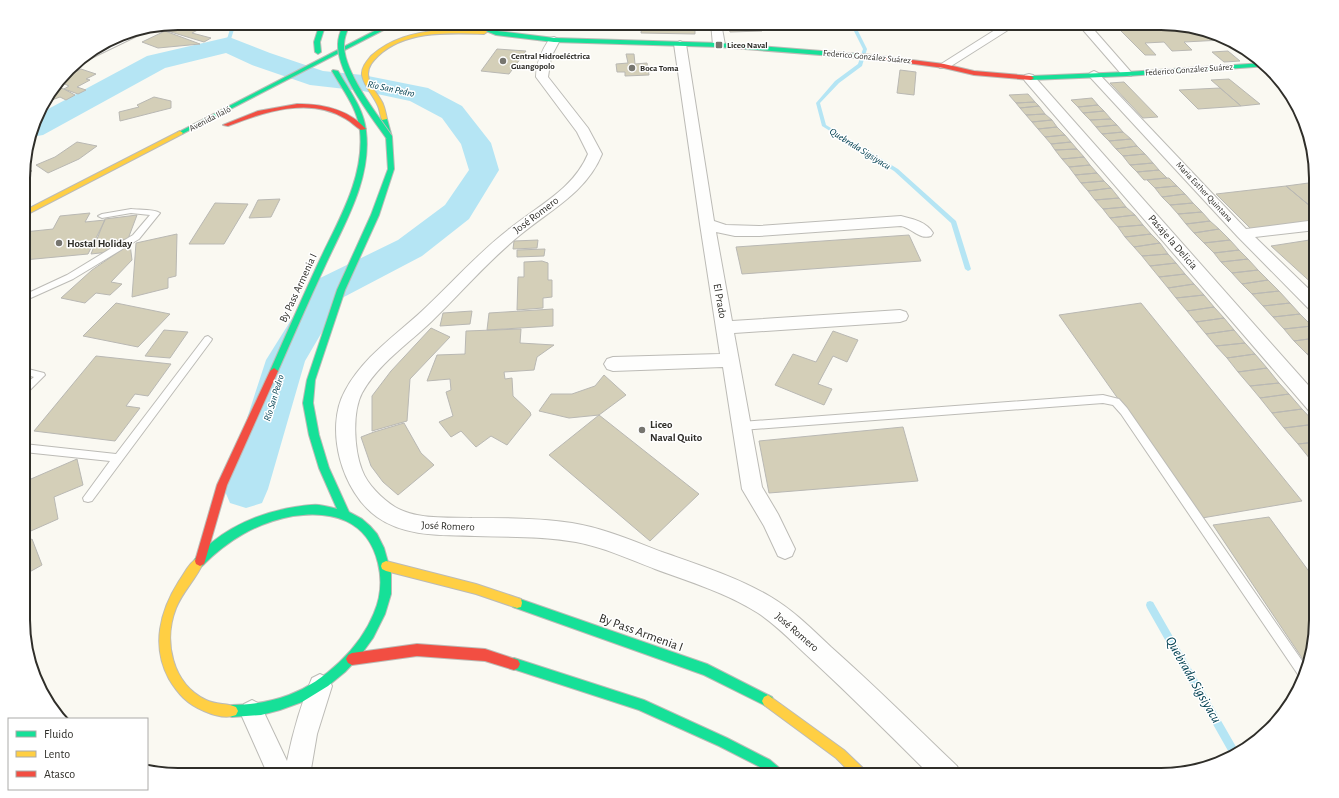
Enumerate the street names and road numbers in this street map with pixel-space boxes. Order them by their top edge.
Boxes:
street label: Federico González Suárez [823,49,912,65]
street label: Federico González Suárez [1145,62,1234,78]
street label: Avenida Ilaló [188,104,233,133]
street label: Maria Esther Quintana [1174,160,1234,224]
street label: José Romero [511,195,561,235]
street label: Pasaje la Delicia [1146,212,1200,272]
street label: By Pass Armenia I [277,252,319,324]
street label: El Prado [712,283,728,319]
street label: José Romero [421,520,475,532]
street label: José Romero [773,610,821,654]
street label: By Pass Armenia I [597,612,685,654]

